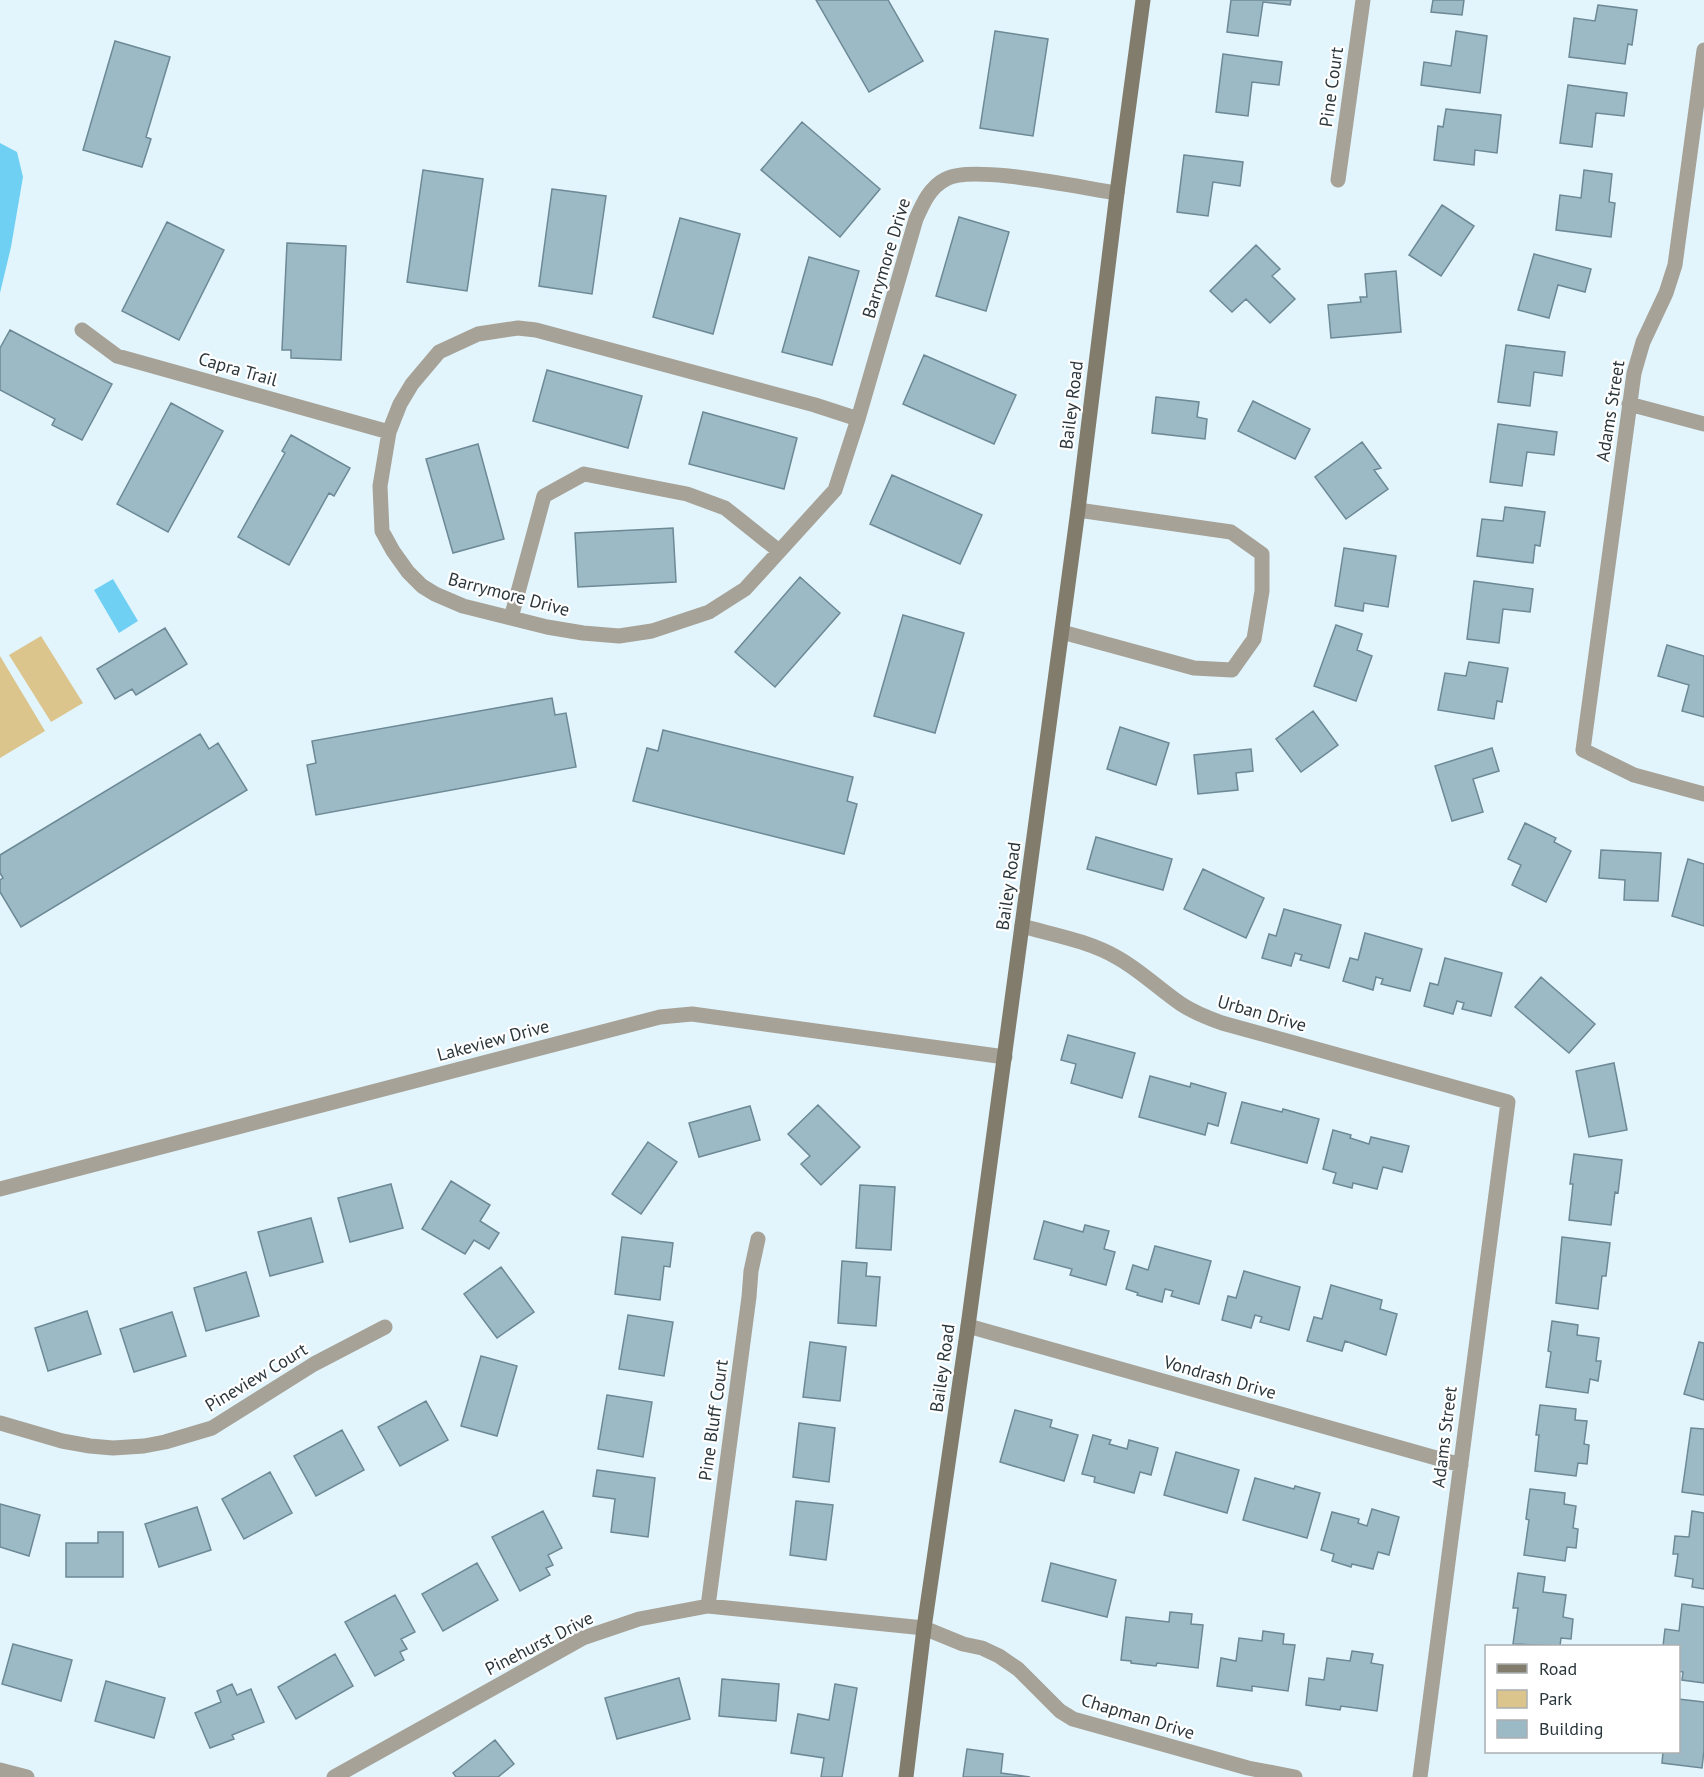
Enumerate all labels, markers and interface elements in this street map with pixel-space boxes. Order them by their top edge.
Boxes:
street label: Pine Court [1314,46,1348,128]
street label: Barrymore Drive [857,195,915,321]
street label: Capra Trail [196,347,281,391]
street label: Bailey Road [1054,359,1088,451]
street label: Adams Street [1591,359,1629,463]
street label: Barrymore Drive [446,567,572,621]
street label: Bailey Road [990,840,1026,932]
street label: Urban Drive [1215,989,1309,1037]
street label: Lakeview Drive [434,1014,552,1066]
street label: Bailey Road [924,1322,960,1414]
street label: Pineview Court [201,1337,311,1417]
street label: Vondrash Drive [1160,1350,1279,1404]
street label: Pine Bluff Court [693,1358,733,1482]
street label: Adams Street [1426,1385,1462,1489]
street label: Pinehurst Drive [481,1606,597,1680]
legend [1485,1645,1680,1753]
text: Road [1539,1657,1577,1680]
text: Park [1539,1687,1572,1710]
street label: Chapman Drive [1079,1688,1197,1744]
text: Building [1539,1717,1603,1740]

